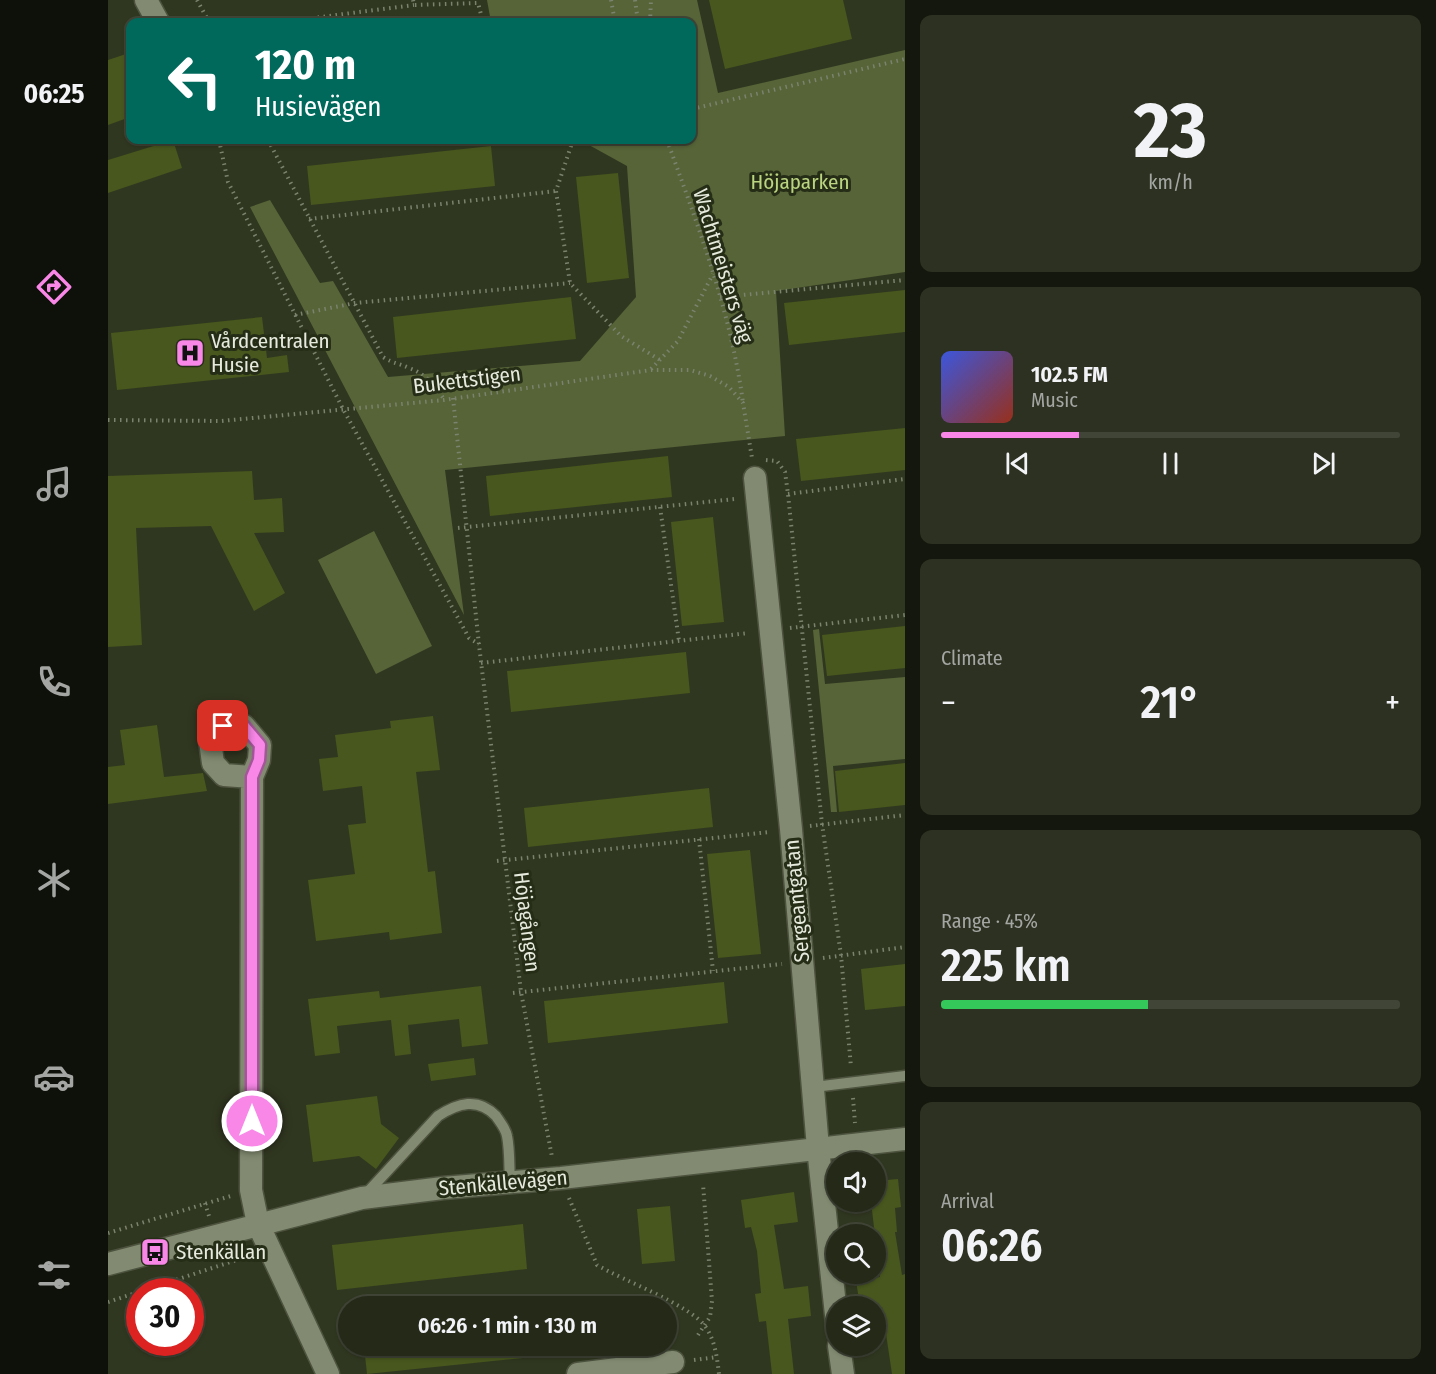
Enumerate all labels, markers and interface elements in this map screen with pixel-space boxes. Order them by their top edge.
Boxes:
text: 120 m [255,40,356,90]
icon: left [156,42,234,120]
text: 06:25 [24,78,84,110]
text: 23 [1134,84,1207,178]
text: Husievägen [255,91,381,123]
park label: Höjaparken [751,169,850,195]
text: km/h [1148,170,1193,194]
street label: Wachtmeisters väg [687,186,759,346]
icon: directions [33,266,75,308]
place label: Vårdcentralen Husie [211,328,330,378]
hospital icon: Vårdcentralen Husie [174,337,206,369]
street label: Bukettstigen [412,360,522,400]
text: 102.5 FM [1031,361,1108,388]
text: Music [1031,388,1078,412]
icon: previous [1001,447,1034,480]
icon: pause [1154,447,1187,480]
icon: next [1307,447,1340,480]
icon: music [33,463,75,505]
text: Climate [941,646,1003,670]
icon: phone [33,661,75,703]
text: 21° [1141,676,1200,730]
text: − [941,683,956,723]
text: + [1385,683,1400,723]
pin [197,700,248,751]
icon: arrive [206,709,239,742]
street label: Sergeantgatan [779,838,815,964]
icon: climate [33,859,75,901]
street label: Höjagången [508,870,546,974]
text: Range · 45% [941,909,1038,933]
text: 225 km [941,939,1071,993]
icon: car [33,1056,75,1098]
position arrow [220,1089,284,1153]
map controls [826,1152,886,1356]
button: sound [826,1152,886,1212]
street label: Stenkällevägen [437,1164,569,1202]
text: Arrival [941,1189,994,1213]
text: 06:26 [941,1219,1043,1273]
button: search [826,1224,886,1284]
bus stop icon: Stenkällan [139,1236,171,1268]
place label: Stenkällan [176,1239,266,1265]
icon: filters [33,1254,75,1296]
speed limit sign: 30 [126,1278,204,1356]
button: layers [826,1296,886,1356]
text: 06:26 · 1 min · 130 m [418,1312,597,1339]

